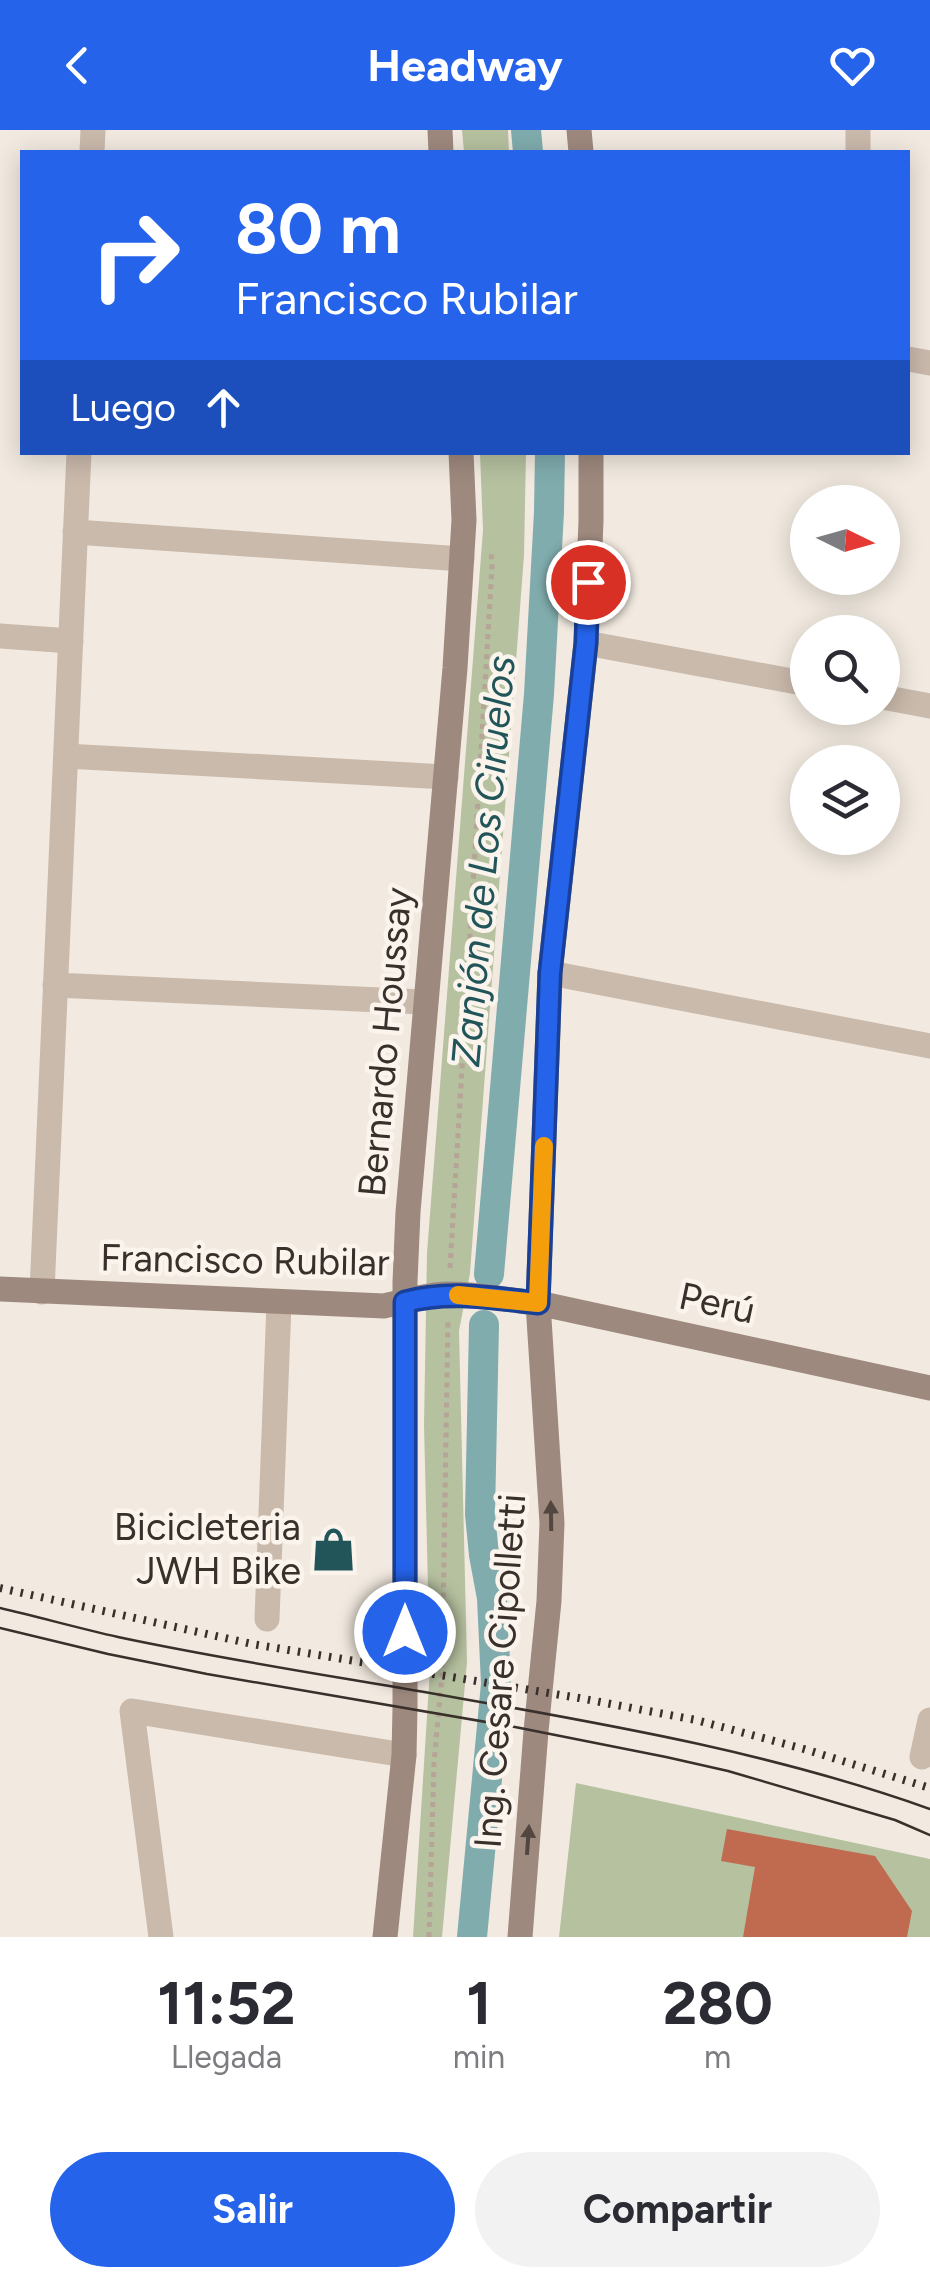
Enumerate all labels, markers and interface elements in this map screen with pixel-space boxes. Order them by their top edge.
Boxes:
icon: back [50,38,105,93]
text: Headway [367,38,563,92]
icon: heart [825,38,880,93]
text: 80 m [235,186,401,271]
icon: right [70,190,200,320]
text: Francisco Rubilar [235,271,578,325]
icon: ahead [196,380,251,435]
text: Luego [70,385,176,431]
north arrow [790,485,900,595]
map controls [790,485,900,855]
pin [546,540,631,625]
icon: arrive [561,555,616,610]
button: search [790,615,900,725]
water label: Zanjón de Los Ciruelos [441,653,525,1068]
button: layers [790,745,900,855]
street label: Bernardo Houssay [349,885,421,1199]
street label: Francisco Rubilar [100,1234,390,1286]
street label: Perú [675,1273,759,1333]
street label: Ing. Cesare Cipolletti [465,1492,535,1850]
one-way arrow [543,1499,559,1531]
place label: Bicicleteria JWH Bike [114,1504,301,1594]
shop icon: Bicicleteria JWH Bike [310,1525,358,1573]
position arrow [353,1580,457,1684]
one-way arrow [520,1823,536,1855]
text: 11:52 [157,1967,296,2039]
text: 1 [466,1967,492,2039]
text: 280 [662,1967,773,2039]
text: Llegada [171,2038,282,2076]
text: min [453,2038,505,2076]
text: m [704,2038,731,2076]
button: Salir [50,2152,455,2267]
button: Compartir [475,2152,880,2267]

